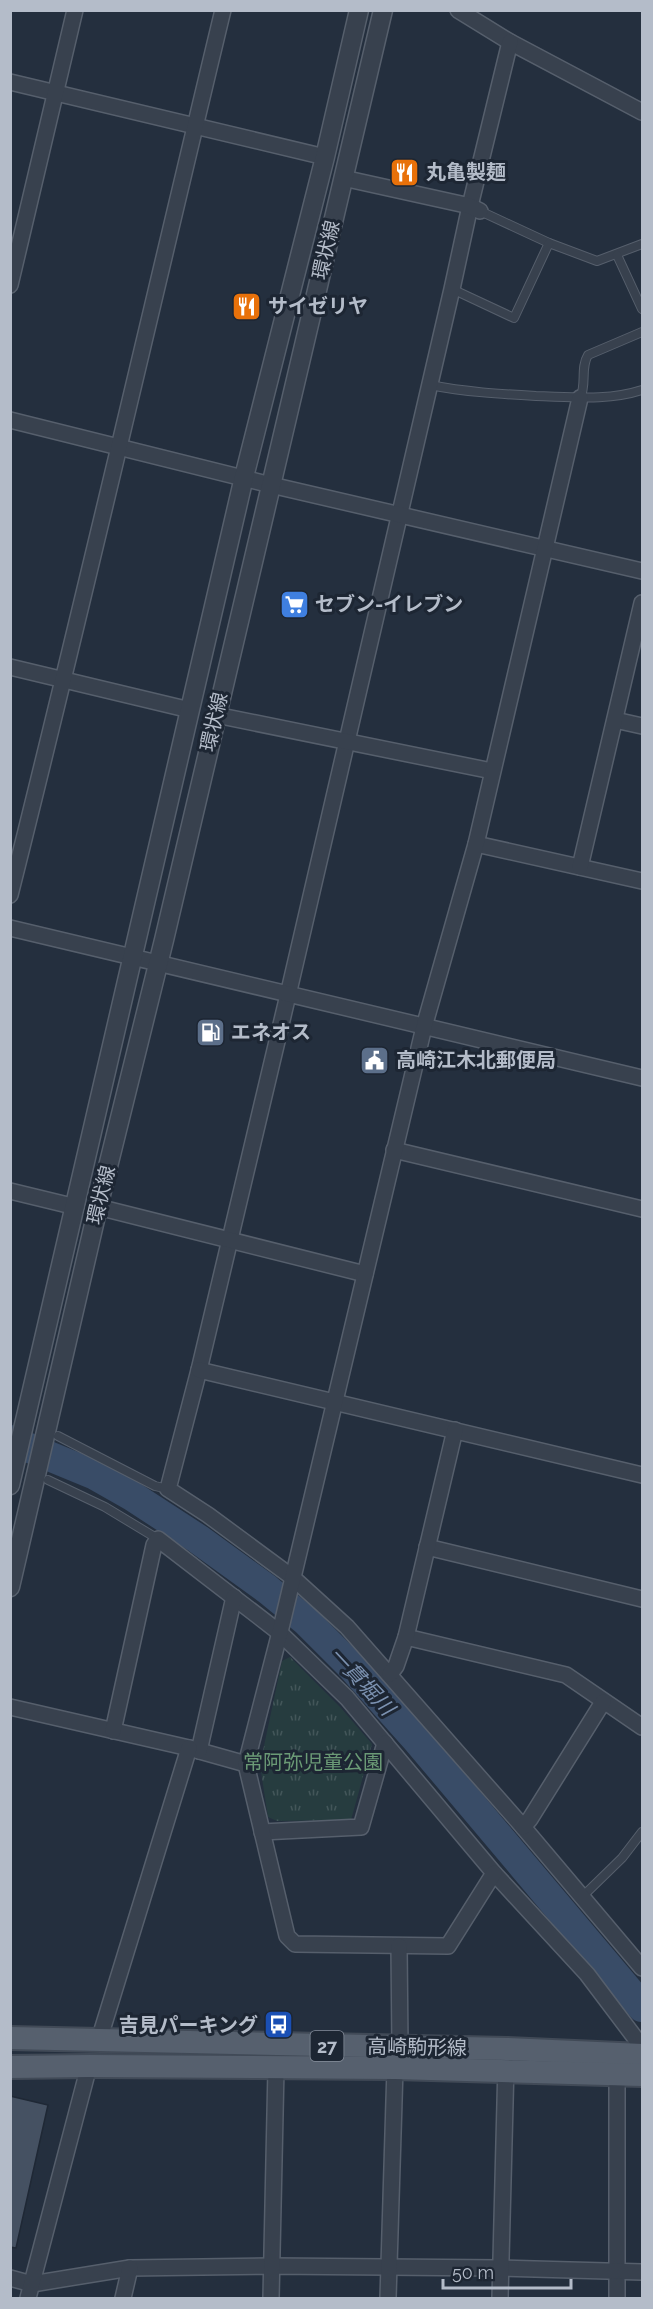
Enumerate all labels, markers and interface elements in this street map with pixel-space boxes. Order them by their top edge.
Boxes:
restaurant icon: 丸亀製麺 [389,156,421,188]
place label: 丸亀製麺 [426,160,506,184]
street label: 環状線 [308,218,344,282]
restaurant icon: サイゼリヤ [231,290,263,322]
place label: サイゼリヤ [268,294,368,318]
supermarket icon: セブン-イレブン [278,588,310,620]
place label: セブン-イレブン [315,592,463,616]
street label: 環状線 [196,690,232,754]
fuel station icon: エネオス [194,1016,226,1048]
place label: エネオス [231,1020,311,1044]
public building icon: 高崎江木北郵便局 [359,1044,391,1076]
place label: 高崎江木北郵便局 [396,1048,556,1072]
street label: 環状線 [82,1163,120,1227]
water label: 一貫堀川 [324,1642,401,1722]
park label: 常阿弥児童公園 [243,1750,383,1774]
bus stop icon: 吉見パーキング [263,2009,295,2041]
place label: 吉見パーキング [119,2013,258,2037]
road number: 27 [310,2031,344,2061]
street label: 高崎駒形線 [367,2034,467,2060]
scale bar [443,2252,570,2290]
text: 50 m [452,2262,494,2283]

